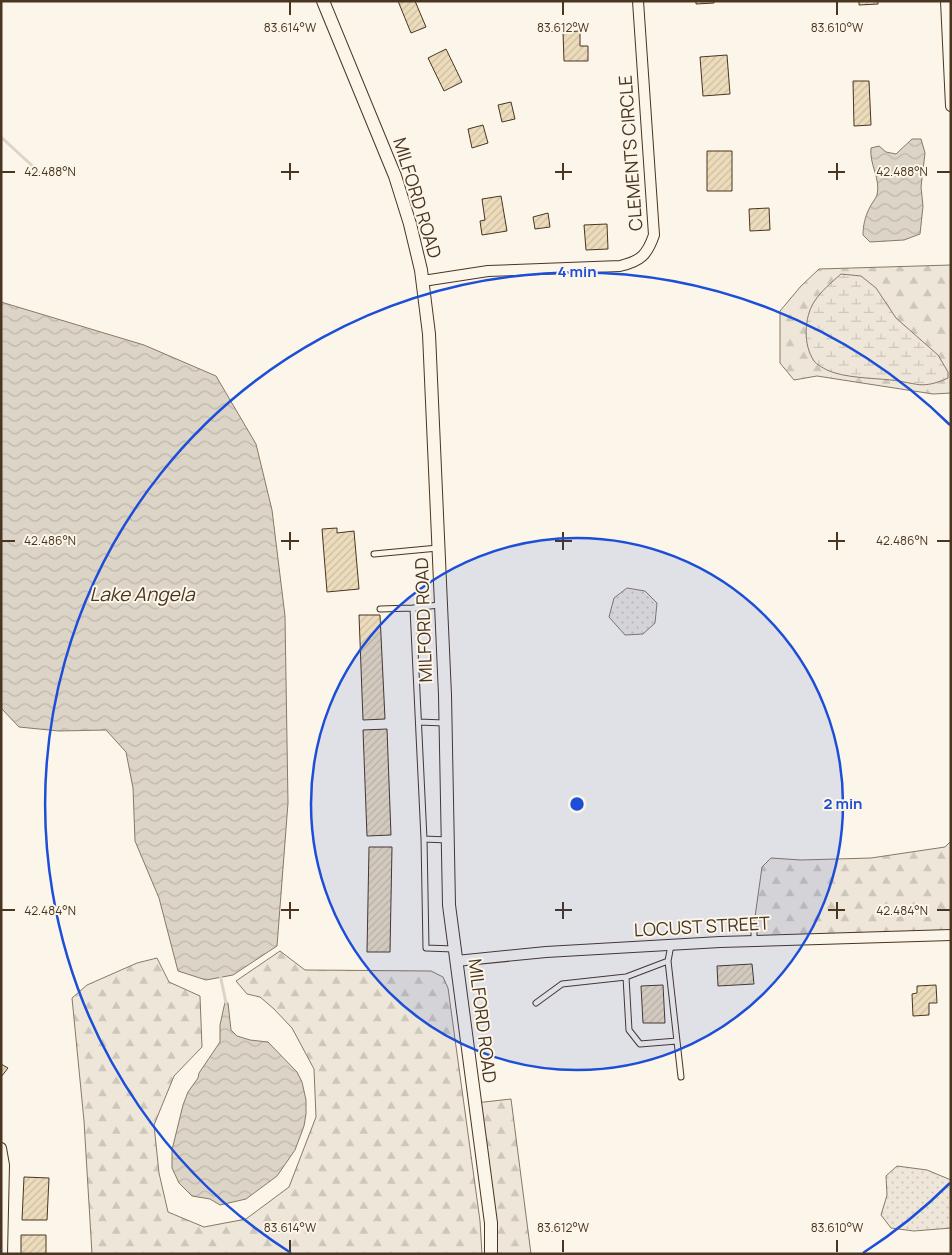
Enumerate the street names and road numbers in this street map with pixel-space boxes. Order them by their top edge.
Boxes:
street label: CLEMENTS CIRCLE [613,74,647,232]
street label: MILFORD ROAD [388,134,448,261]
street label: MILFORD ROAD [409,557,437,683]
street label: LOCUST STREET [633,910,771,942]
street label: MILFORD ROAD [463,957,503,1084]

